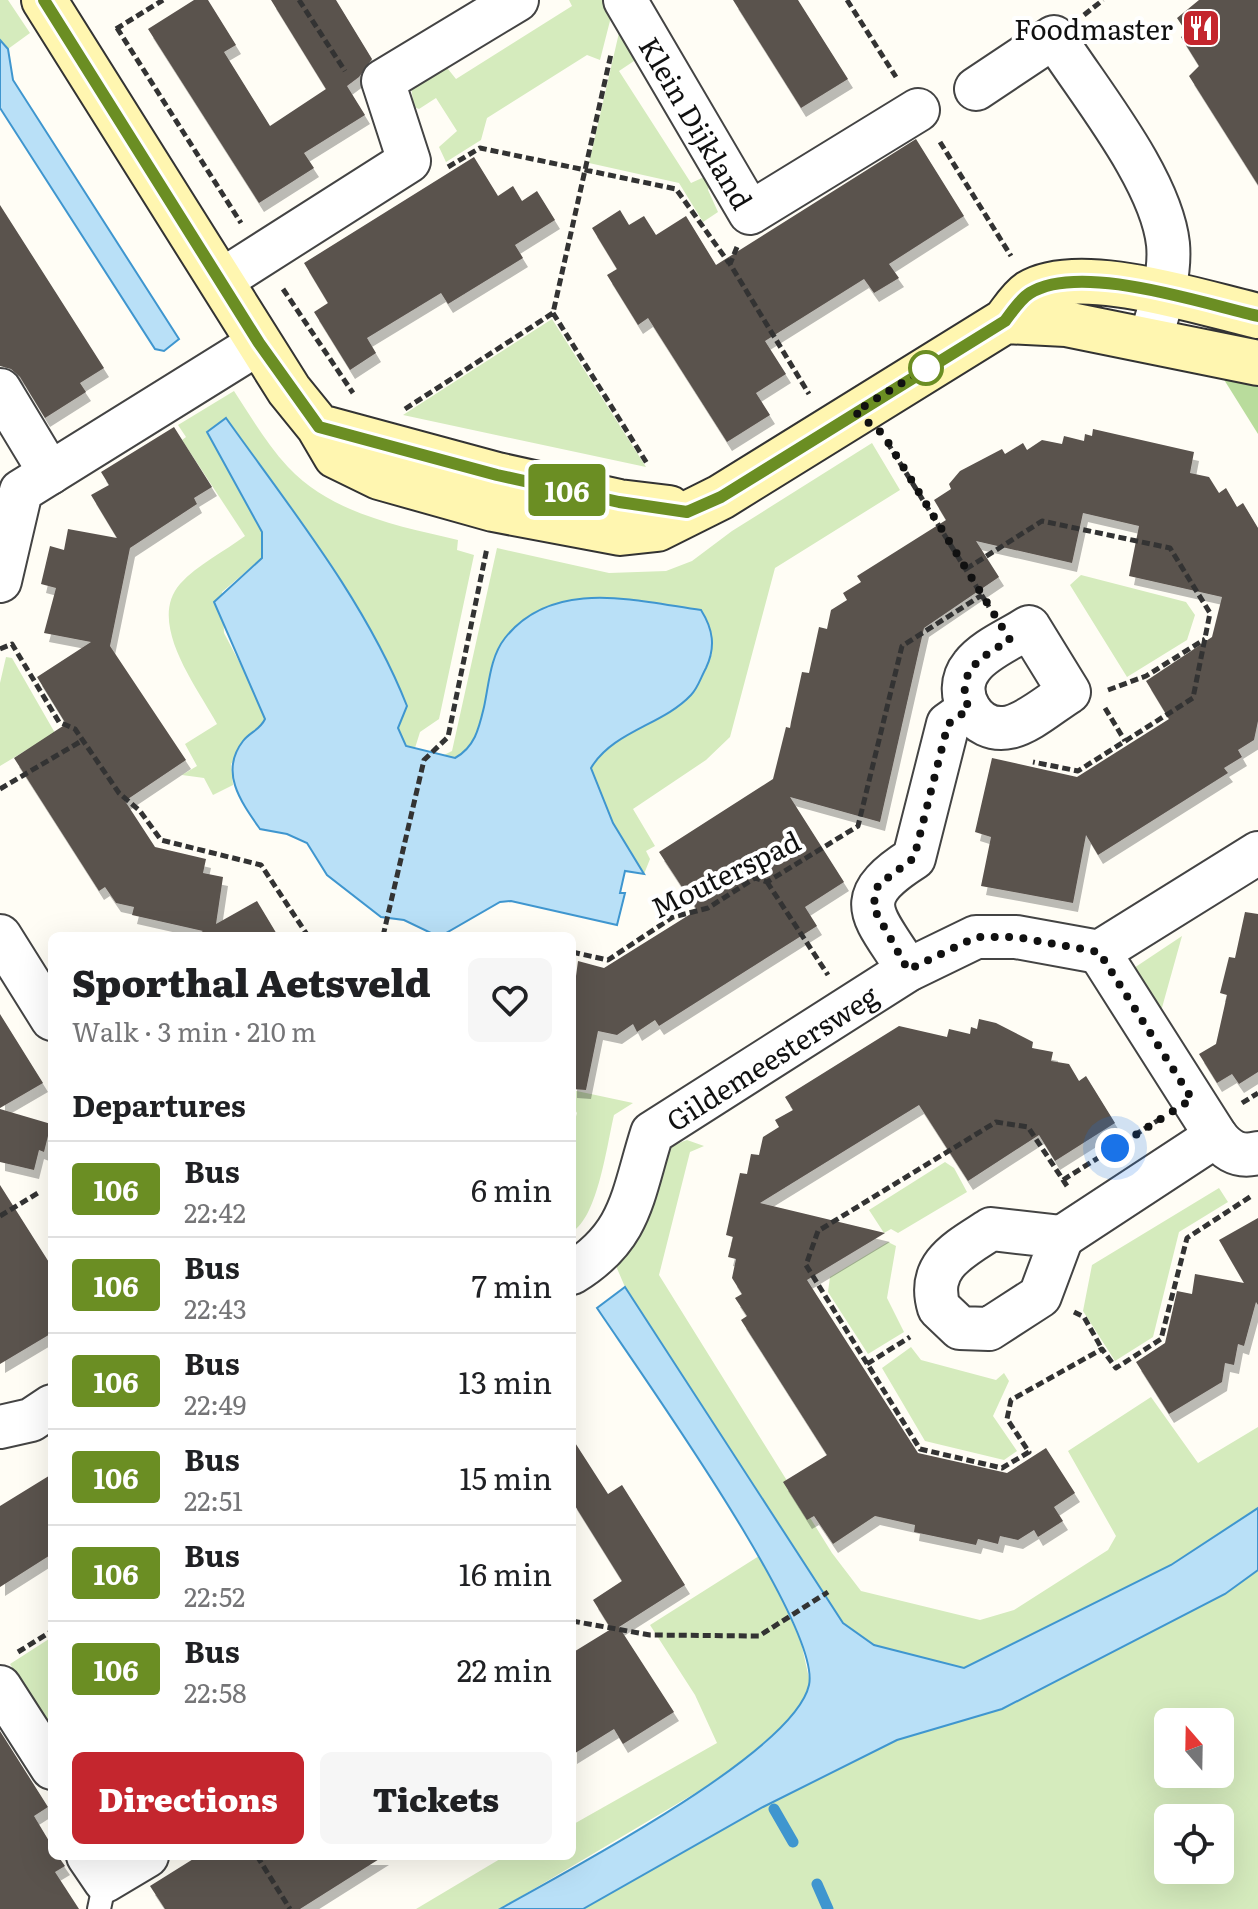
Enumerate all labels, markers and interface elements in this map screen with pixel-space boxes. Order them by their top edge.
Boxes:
place label: Foodmaster [1014,7,1174,49]
restaurant icon: Foodmaster [1180,7,1222,49]
street label: Klein Dijkland [630,28,764,217]
unlabelled marker [909,351,943,385]
line badge: 106 [521,464,613,516]
text: 106 [544,469,590,511]
street label: Mouterspad [643,819,807,927]
text: Sporthal Aetsveld [72,952,431,1009]
button: heart [468,958,552,1042]
street label: Gildemeestersweg [657,974,886,1140]
text: Walk · 3 min · 210 m [72,1011,316,1050]
text: Departures [72,1082,246,1126]
your location [1095,1128,1135,1168]
text: Bus [184,1148,240,1192]
text: 6 min [471,1167,552,1211]
text: 106 [93,1168,139,1210]
text: 22:42 [184,1192,246,1231]
text: Bus [184,1244,240,1288]
text: 7 min [472,1263,552,1307]
text: 106 [93,1264,139,1306]
text: 22:43 [184,1288,247,1327]
text: Bus [184,1340,240,1384]
text: 13 min [459,1359,552,1403]
text: 106 [93,1360,139,1402]
text: 22:49 [184,1384,246,1423]
text: Bus [184,1436,240,1480]
text: 15 min [460,1455,552,1499]
text: 106 [93,1456,139,1498]
text: 22:51 [184,1480,243,1519]
text: Bus [184,1532,240,1576]
text: 16 min [459,1551,552,1595]
text: 106 [93,1552,139,1594]
text: 22:52 [184,1576,245,1615]
text: Bus [184,1628,240,1672]
text: 22 min [457,1647,552,1691]
text: 106 [93,1648,139,1690]
text: 22:58 [184,1672,247,1711]
north arrow [1154,1708,1234,1788]
map controls [1154,1708,1234,1884]
button: Directions [72,1752,304,1844]
button: Tickets [320,1752,552,1844]
button: locate [1154,1804,1234,1884]

